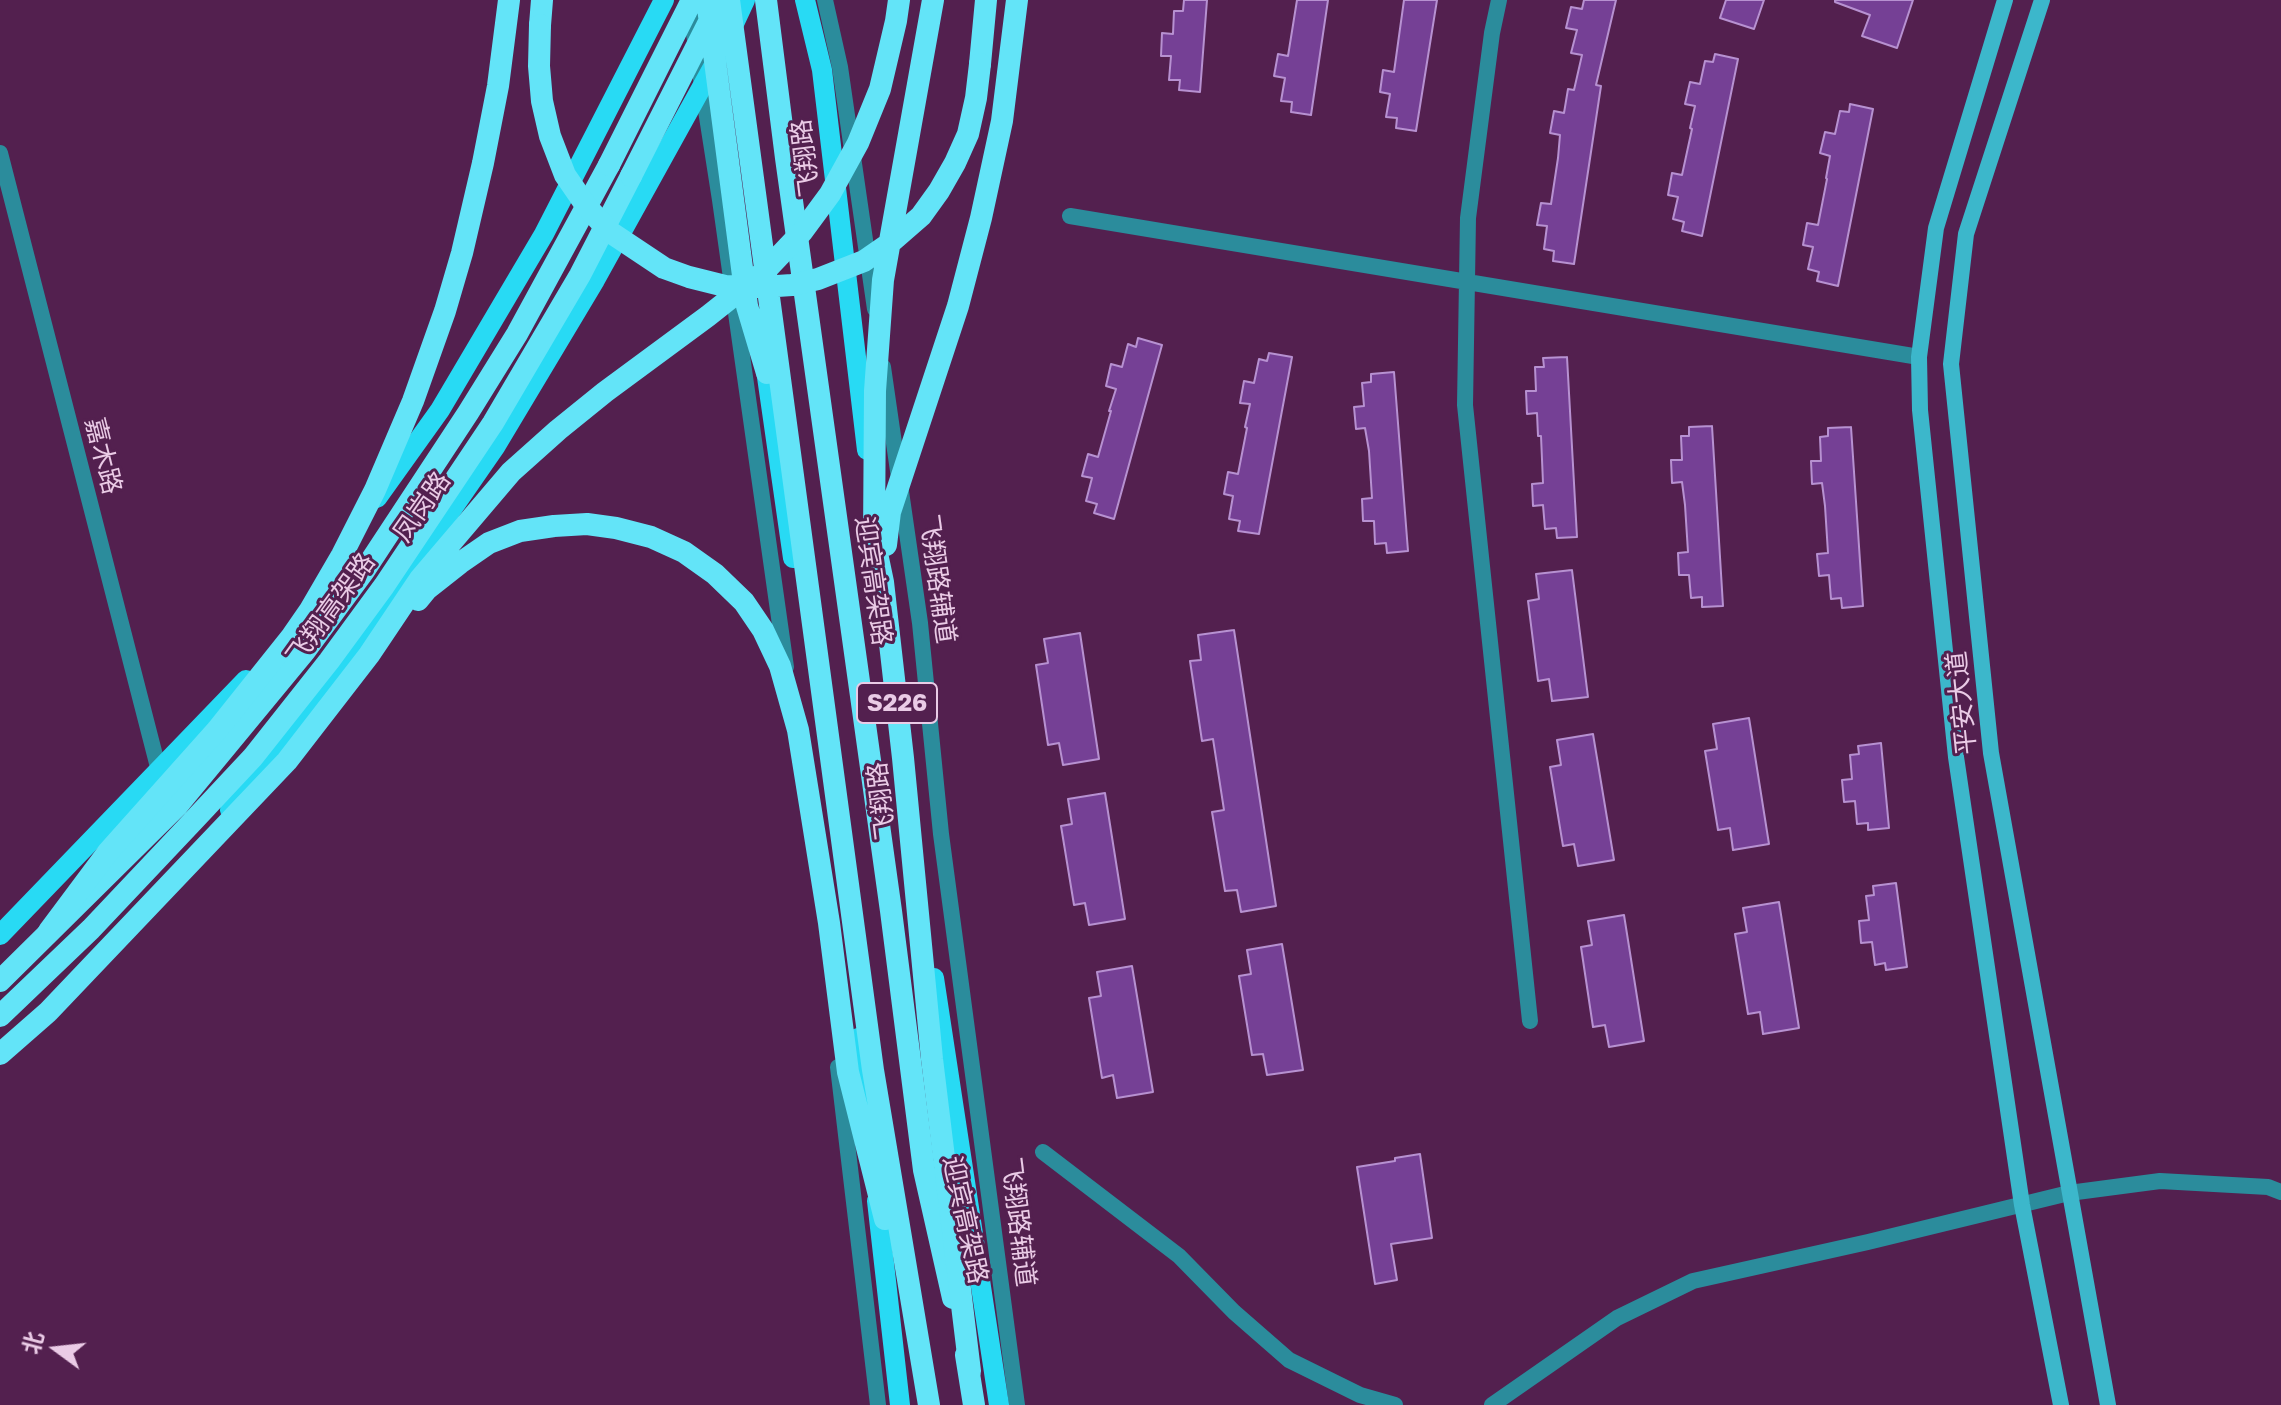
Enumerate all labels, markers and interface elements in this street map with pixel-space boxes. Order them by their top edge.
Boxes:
street label: 飞翔路 [786,117,826,199]
street label: 嘉木路 [78,414,128,498]
street label: 凤岗路 [387,466,457,548]
street label: 飞翔路辅道 [913,512,961,646]
street label: 迎宾高架路 [849,514,897,648]
street label: 飞翔高架路 [280,547,382,671]
street label: 平安大道 [1941,650,1983,756]
road number: S226 [857,683,937,723]
street label: 飞翔路 [862,760,902,842]
street label: 迎宾高架路 [936,1153,994,1287]
street label: 飞翔路辅道 [995,1156,1041,1288]
north arrow [16,1309,96,1389]
text: 北 [16,1329,48,1357]

